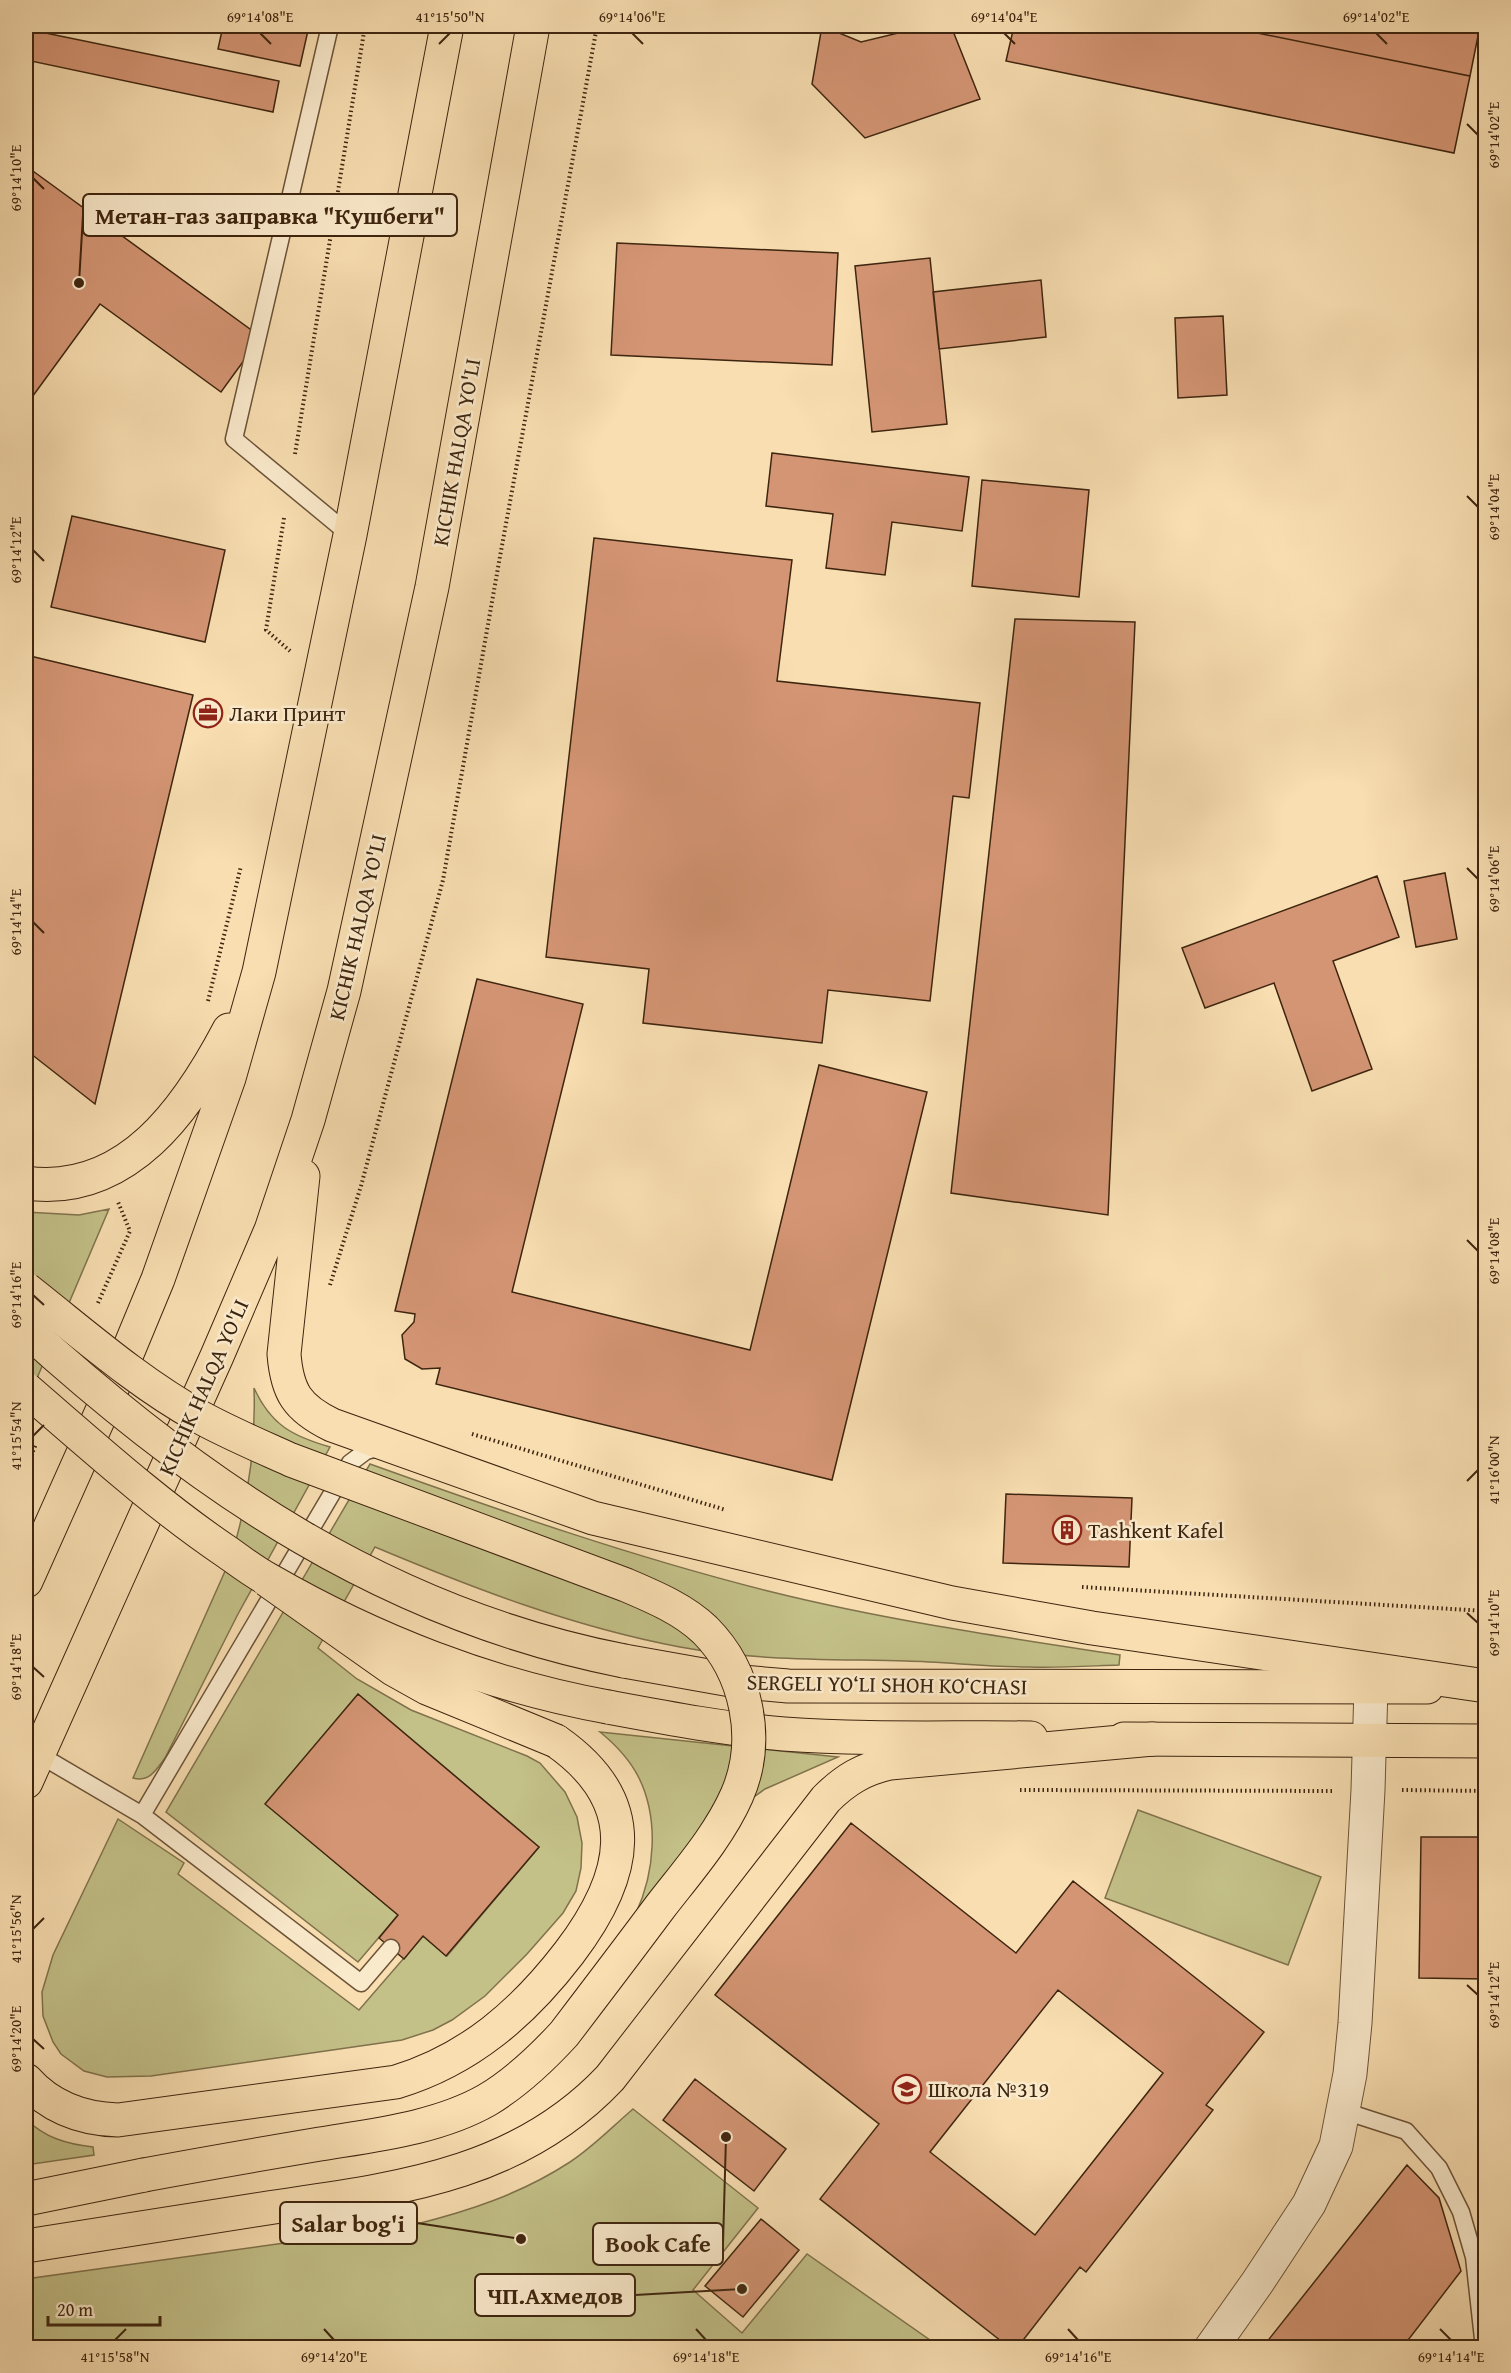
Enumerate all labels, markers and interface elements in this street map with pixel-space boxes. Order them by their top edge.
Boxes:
text: 69°14'08"E [227,6,294,27]
text: 41°15'50"N [416,6,485,27]
text: 69°14'06"E [599,6,666,27]
text: 69°14'04"E [971,6,1038,27]
text: 69°14'02"E [1343,6,1410,27]
text: 69°14'02"E [1483,101,1504,168]
text: 69°14'10"E [5,144,26,211]
callout: Метан-газ заправка "Кушбеги" [83,194,457,236]
text: Метан-газ заправка "Кушбеги" [95,198,445,233]
street label: KICHIK HALQA YO'LI [424,356,488,548]
text: 69°14'04"E [1483,473,1504,540]
text: 69°14'12"E [5,516,26,583]
office icon: Лаки Принт [192,697,224,729]
place label: Лаки Принт [229,697,346,729]
street label: KICHIK HALQA YO'LI [320,831,394,1023]
text: 69°14'06"E [1483,845,1504,912]
text: 69°14'14"E [5,888,26,955]
text: 69°14'08"E [1483,1217,1504,1284]
text: 69°14'16"E [5,1261,26,1328]
street label: KICHIK HALQA YO'LI [150,1294,256,1480]
text: 41°15'54"N [5,1401,26,1470]
text: 41°16'00"N [1483,1435,1504,1504]
building icon: Tashkent Kafel [1051,1514,1083,1546]
place label: Tashkent Kafel [1088,1514,1224,1546]
text: 69°14'10"E [1483,1589,1504,1656]
text: 69°14'18"E [5,1633,26,1700]
street label: SERGELI YO‘LI SHOH KO‘CHASI [746,1666,1028,1702]
text: 41°15'56"N [5,1894,26,1963]
text: 69°14'12"E [1483,1961,1504,2028]
text: 69°14'20"E [5,2005,26,2072]
school or university icon: Школа №319 [891,2073,923,2105]
place label: Школа №319 [928,2073,1049,2105]
callout: Salar bog'i [280,2202,417,2244]
text: Salar bog'i [291,2206,405,2241]
callout: Book Cafe [593,2223,723,2265]
text: Book Cafe [605,2226,711,2261]
callout: ЧП.Ахмедов [475,2274,635,2316]
text: ЧП.Ахмедов [487,2278,623,2313]
scale bar [48,2289,160,2327]
text: 20 m [57,2296,93,2323]
text: 41°15'58"N [81,2346,150,2367]
text: 69°14'20"E [301,2346,368,2367]
text: 69°14'18"E [673,2346,740,2367]
text: 69°14'16"E [1045,2346,1112,2367]
text: 69°14'14"E [1418,2346,1485,2367]

